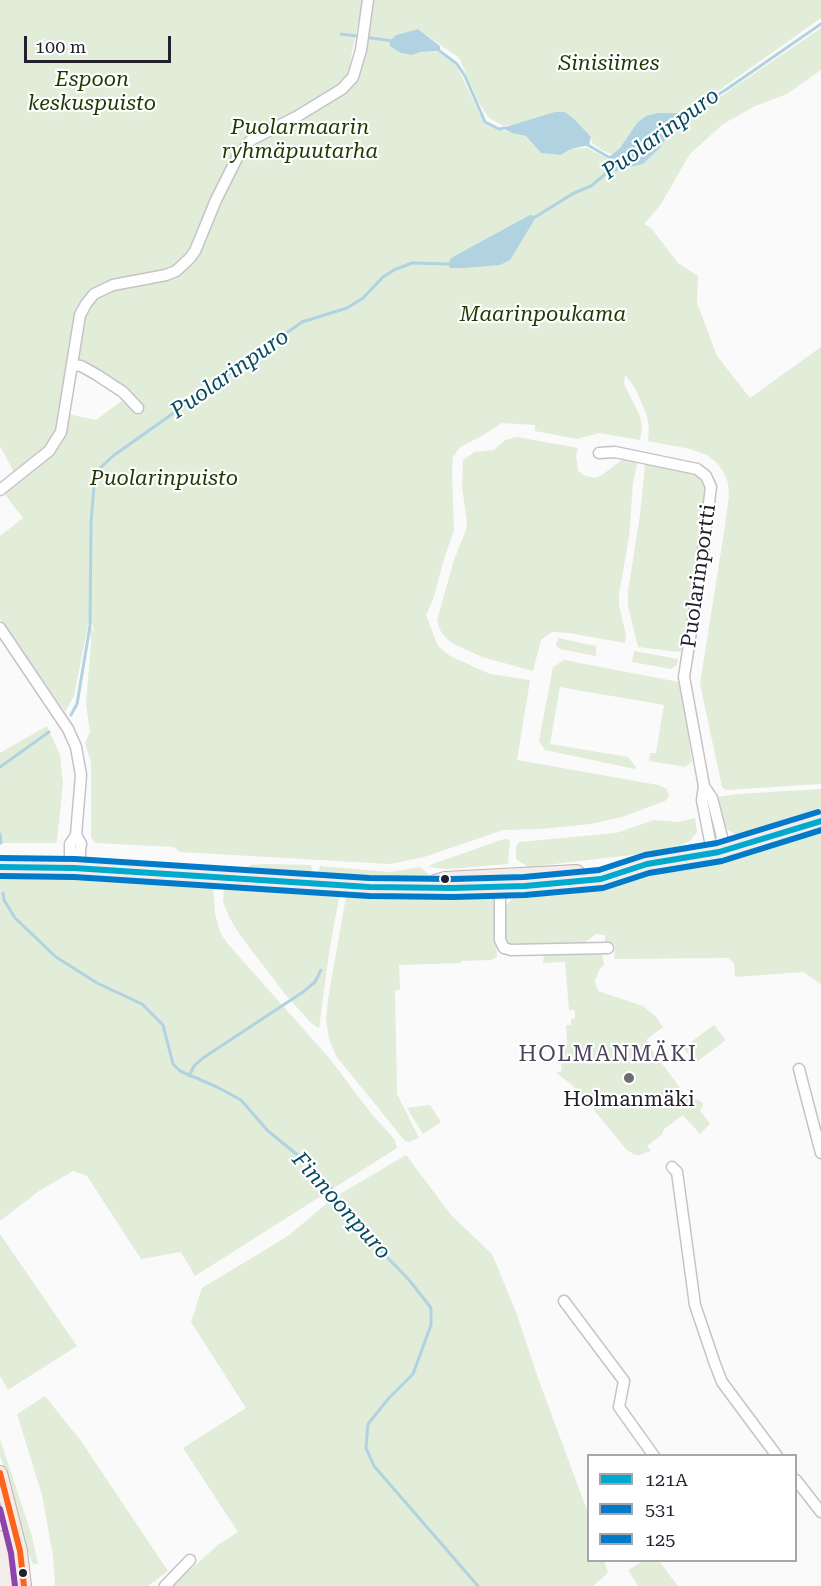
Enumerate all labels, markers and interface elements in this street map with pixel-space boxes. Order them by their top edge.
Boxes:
scale bar [27,24,174,62]
text: 100 m [35,36,86,57]
park label: Sinisiimes [559,51,659,77]
park label: Espoon keskuspuisto [28,67,156,117]
water label: Puolarinpuro [597,83,725,185]
park label: Puolarmaarin ryhmäpuutarha [222,115,378,165]
park label: Maarinpoukama [460,302,626,328]
water label: Puolarinpuro [166,324,294,424]
park label: Puolarinpuisto [90,466,238,492]
street label: Puolarinportti [676,503,722,649]
unlabelled marker [439,873,451,885]
district label: HOLMANMÄKI [519,1042,697,1068]
marker: Holmanmäki [622,1071,636,1085]
place label: Holmanmäki [563,1087,695,1113]
water label: Finnoonpuro [286,1147,396,1265]
legend [587,1454,797,1562]
text: 121A [645,1469,688,1490]
text: 531 [645,1499,675,1520]
text: 125 [645,1529,675,1550]
unlabelled marker [17,1567,29,1579]

